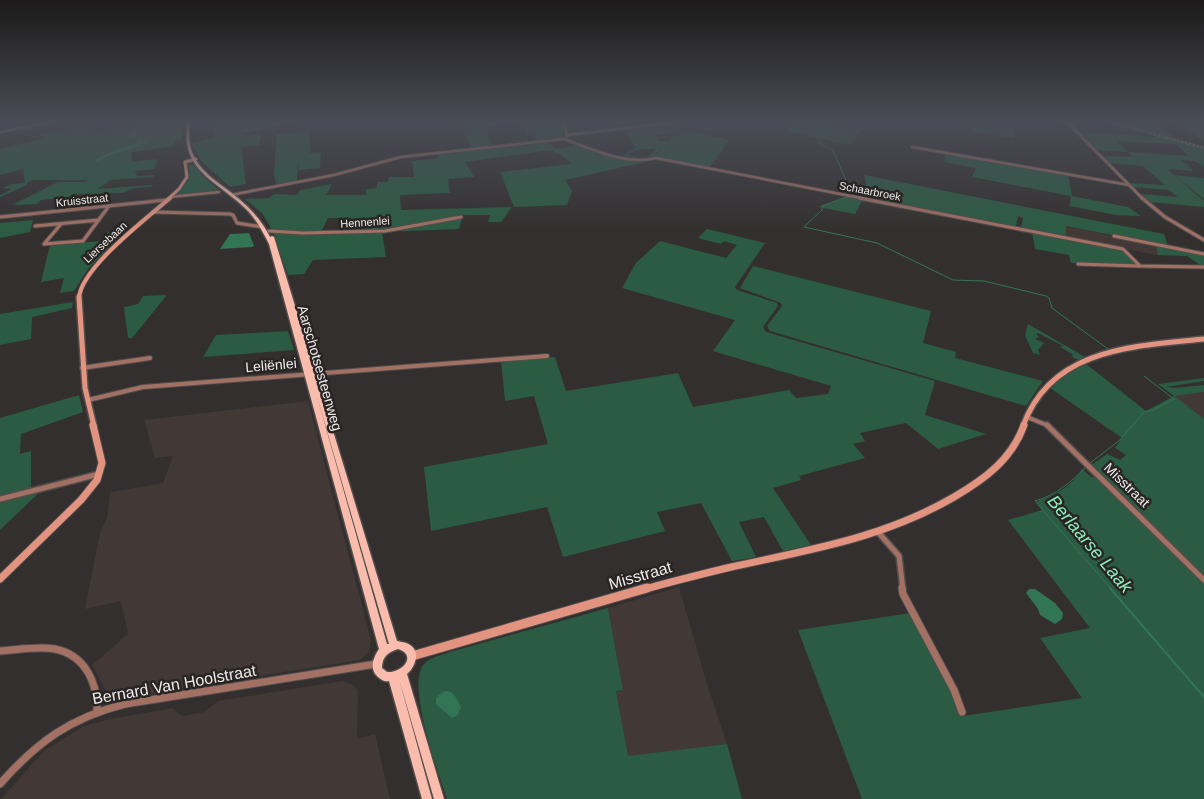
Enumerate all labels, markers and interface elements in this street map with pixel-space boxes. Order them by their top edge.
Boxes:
street label: Schaarbroek [838,179,902,203]
street label: Kruisstraat [55,191,109,209]
street label: Hennenlei [340,214,390,230]
street label: Liersebaan [81,219,129,265]
street label: Aarschotsesteenweg [294,303,346,433]
street label: Leliënlei [245,355,297,375]
street label: Misstraat [1101,460,1153,511]
water label: Berlaarse Laak [1043,491,1137,598]
street label: Misstraat [607,558,674,593]
street label: Bernard Van Hoolstraat [91,662,258,707]

